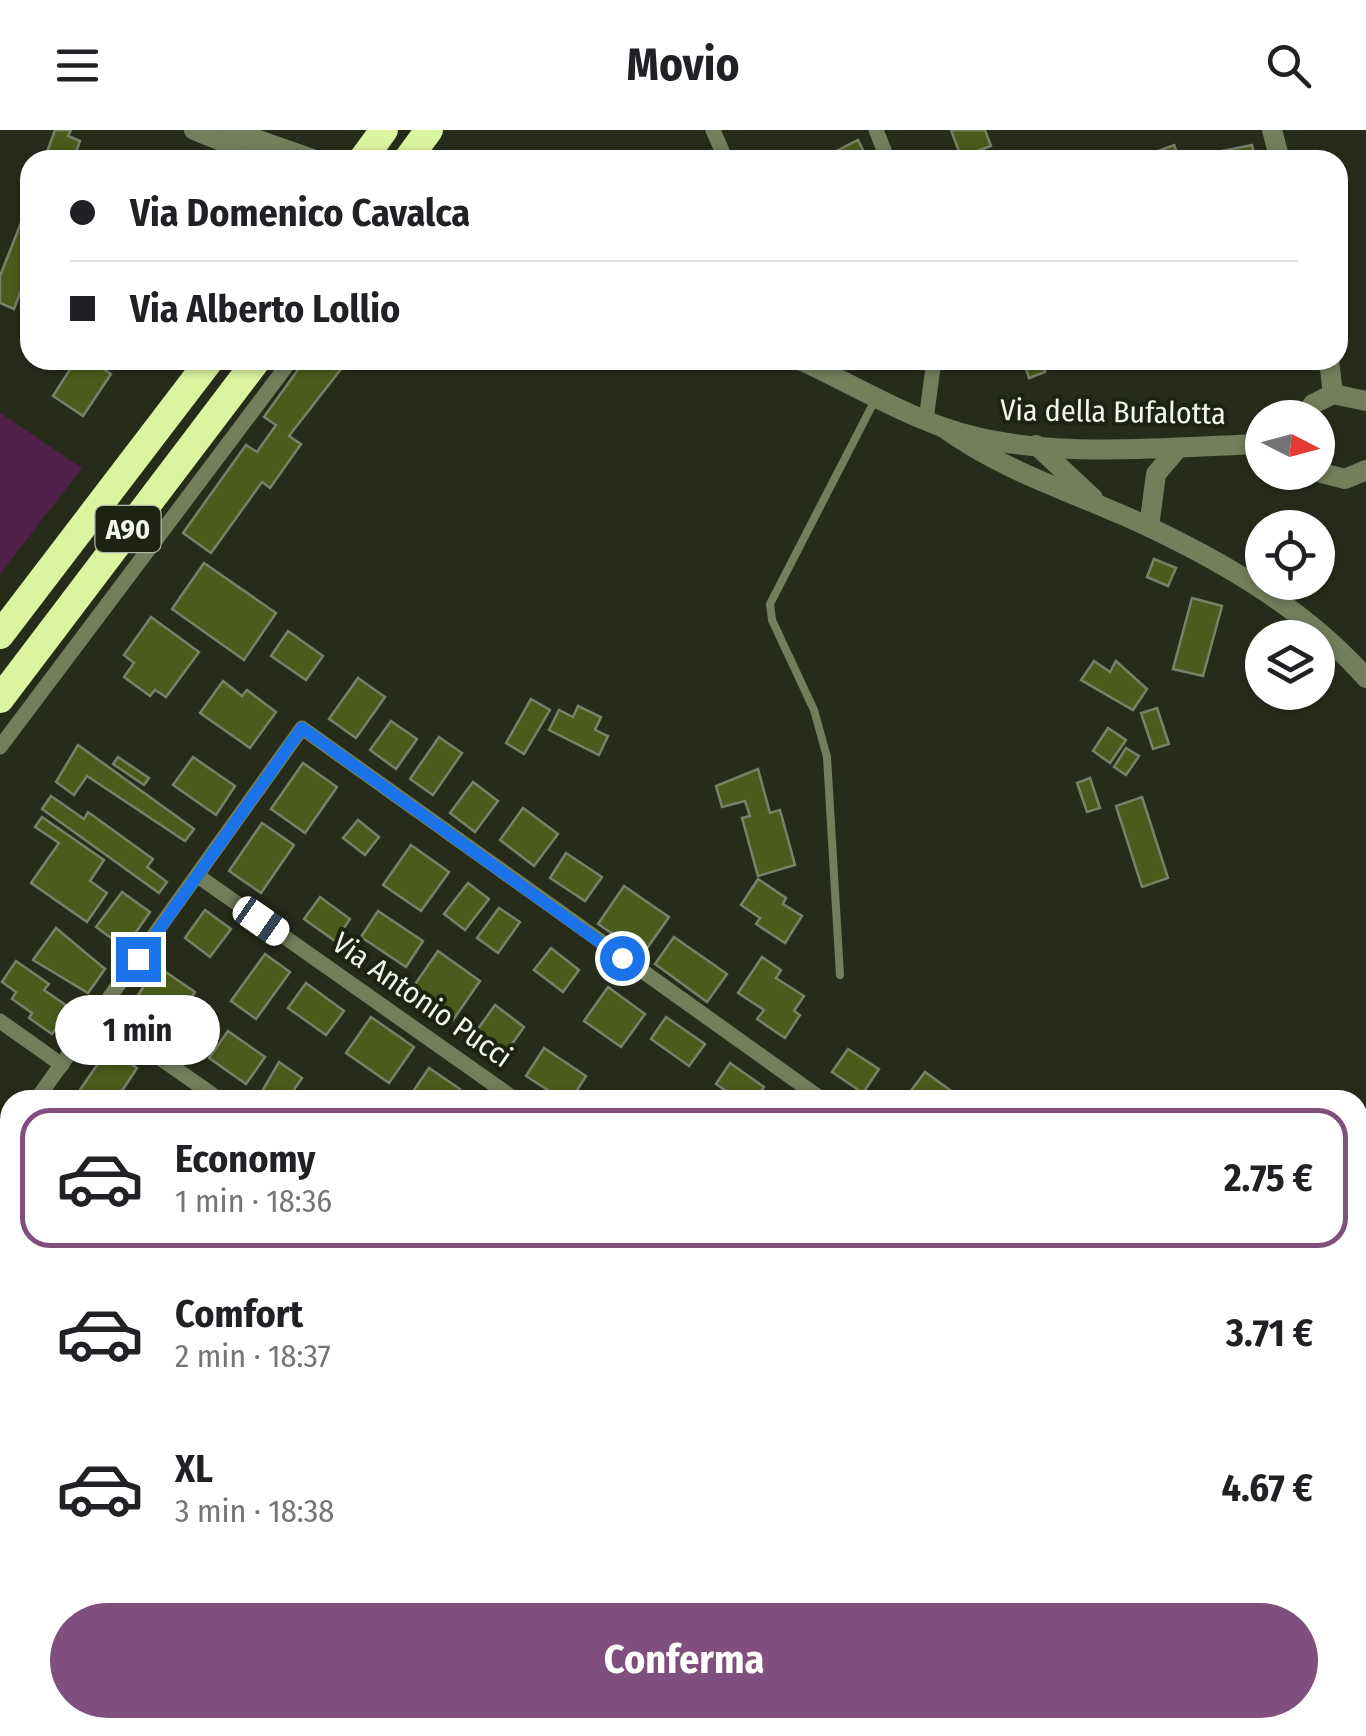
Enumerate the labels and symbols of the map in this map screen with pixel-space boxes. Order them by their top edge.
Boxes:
street label: Via della Bufalotta [1000,392,1226,432]
north arrow [1245,400,1335,490]
road number: A90 [96,506,160,552]
car [228,892,294,950]
street label: Via Antonio Pucci [325,925,519,1075]
route start [600,936,645,981]
route end [116,937,161,982]
callout: 1 min [56,994,220,1064]

